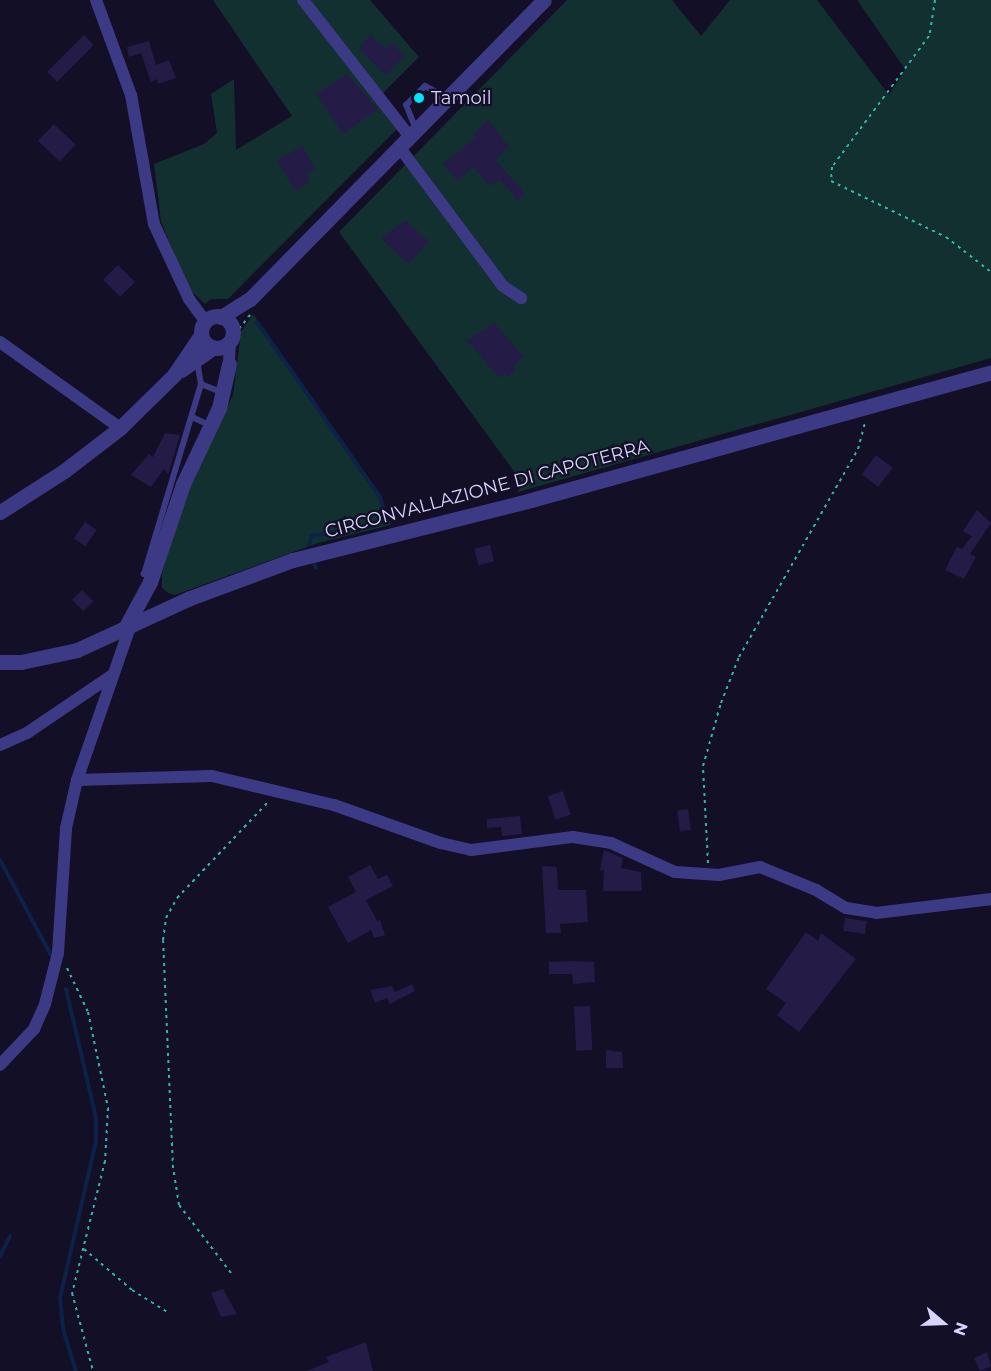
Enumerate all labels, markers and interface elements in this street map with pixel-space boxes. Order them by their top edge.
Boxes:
place label: Tamoil [431,87,492,109]
marker: Tamoil [412,91,426,105]
street label: CIRCONVALLAZIONE DI CAPOTERRA [322,435,652,543]
north arrow [913,1293,973,1353]
text: N [949,1320,972,1338]

